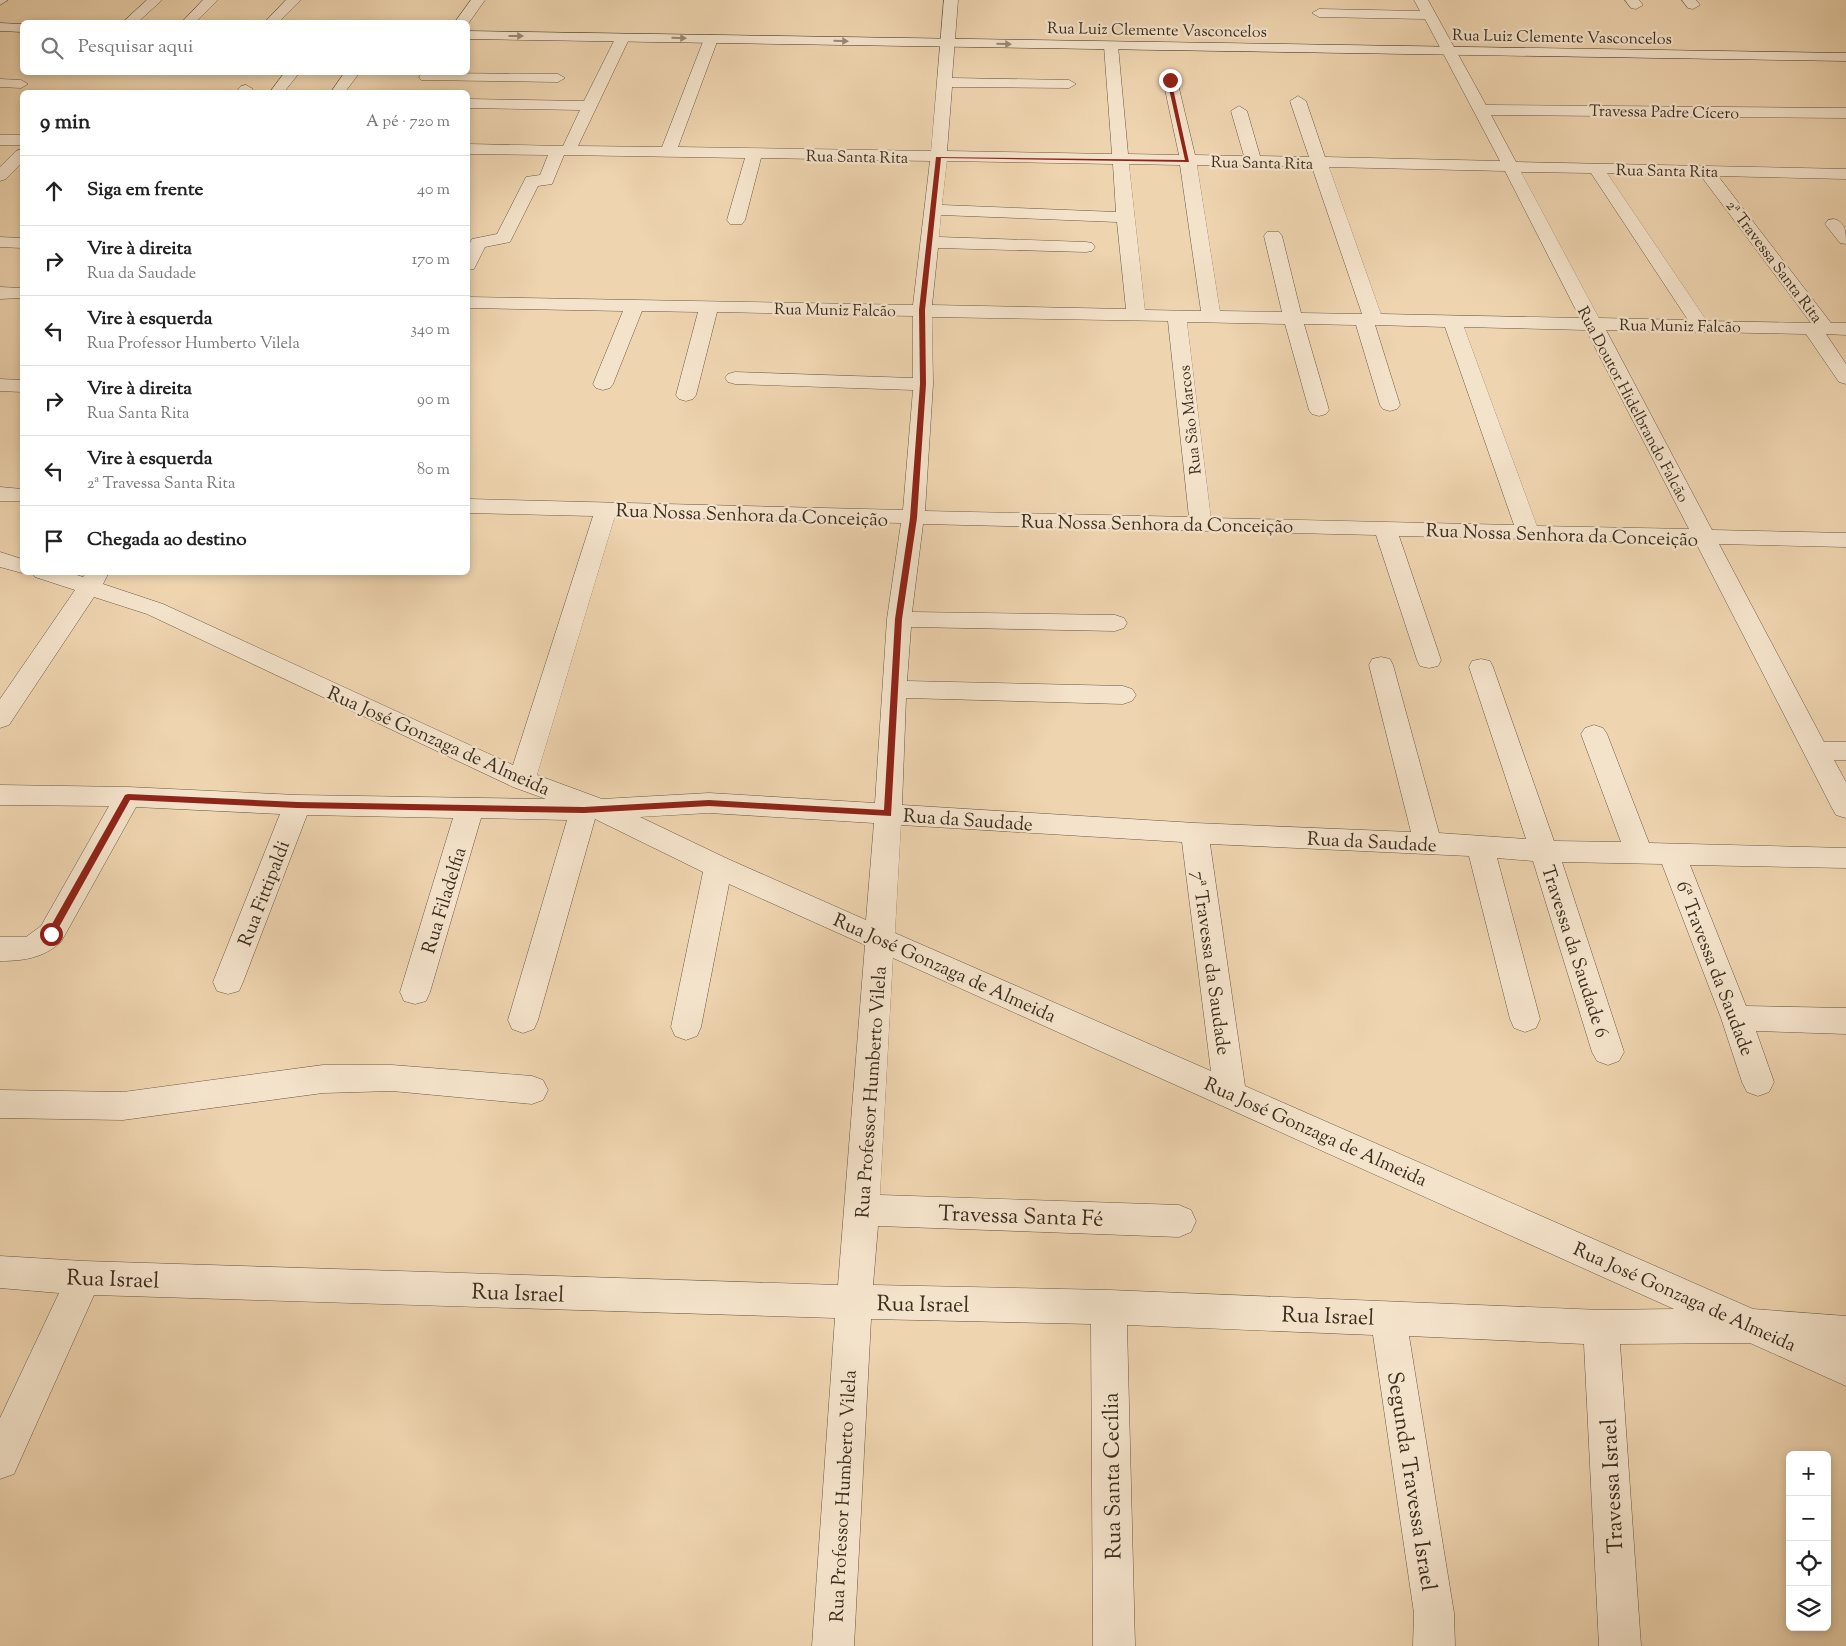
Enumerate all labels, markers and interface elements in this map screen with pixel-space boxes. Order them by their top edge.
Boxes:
street label: Rua Luiz Clemente Vasconcelos [1047,18,1267,45]
search box [20,20,470,75]
street label: Rua Luiz Clemente Vasconcelos [1452,25,1672,52]
one-way arrow [508,32,524,40]
icon: search [38,34,66,62]
text: Pesquisar aqui [78,34,193,61]
one-way arrow [671,34,687,42]
one-way arrow [833,37,849,45]
one-way arrow [996,40,1012,48]
route end [1159,69,1182,92]
street label: Travessa Padre Cícero [1589,101,1739,126]
text: 9 min [40,108,90,138]
text: A pé · 720 m [366,111,450,134]
street label: Rua Santa Rita [806,146,909,171]
street label: Rua Santa Rita [1211,152,1314,177]
street label: Rua Santa Rita [1616,160,1719,185]
icon: ahead [40,177,68,205]
text: Siga em frente [87,177,203,204]
text: 40 m [417,179,450,202]
street label: 2ª Travessa Santa Rita [1719,196,1827,329]
text: Vire à direita [87,236,192,263]
icon: right [40,247,68,275]
text: 170 m [412,249,450,272]
text: Rua da Saudade [87,263,196,286]
street label: Rua Muniz Falcão [774,299,896,324]
street label: Rua Doutor Hidelbrando Falcão [1570,303,1694,508]
text: Vire à esquerda [87,306,213,333]
street label: Rua Muniz Falcão [1619,315,1741,340]
icon: left [40,317,68,345]
text: 340 m [411,319,450,342]
text: Rua Professor Humberto Vilela [87,333,300,356]
street label: Rua São Marcos [1174,364,1209,476]
text: Vire à direita [87,376,192,403]
icon: right [40,387,68,415]
text: 90 m [417,389,450,412]
text: Rua Santa Rita [87,403,189,426]
text: Vire à esquerda [87,446,213,473]
icon: left [40,457,68,485]
text: 80 m [417,459,450,482]
text: 2ª Travessa Santa Rita [87,473,235,496]
street label: Rua Nossa Senhora da Conceição [615,498,889,535]
street label: Rua Nossa Senhora da Conceição [1020,510,1293,541]
street label: Rua Nossa Senhora da Conceição [1425,518,1699,555]
icon: arrive [40,527,68,555]
text: Chegada ao destino [87,527,247,554]
street label: Rua José Gonzaga de Almeida [322,681,554,804]
street label: Rua da Saudade [902,804,1034,839]
street label: Rua da Saudade [1306,827,1438,860]
street label: Rua Fittipaldi [233,837,298,951]
street label: Rua Filadelfia [416,844,474,957]
street label: Travessa da Saudade 6 [1533,862,1614,1041]
street label: 7ª Travessa da Saudade [1183,870,1236,1057]
street label: 6ª Travessa da Saudade [1668,877,1760,1060]
street label: Rua José Gonzaga de Almeida [828,908,1060,1031]
route start [40,923,63,946]
street label: Rua Professor Humberto Vilela [850,965,895,1219]
street label: Rua José Gonzaga de Almeida [1199,1072,1431,1195]
street label: Travessa Santa Fé [938,1199,1104,1237]
street label: Rua José Gonzaga de Almeida [1568,1237,1800,1360]
street label: Rua Israel [66,1263,160,1299]
street label: Rua Israel [471,1277,565,1313]
street label: Rua Israel [876,1289,970,1323]
street label: Rua Israel [1281,1300,1375,1336]
street label: Rua Professor Humberto Vilela [824,1369,865,1623]
street label: Segunda Travessa Israel [1377,1369,1443,1594]
street label: Rua Santa Cecília [1097,1392,1131,1560]
street label: Travessa Israel [1594,1418,1634,1554]
map controls [1786,1451,1831,1631]
button: + [1786,1451,1831,1496]
button: − [1786,1496,1831,1541]
button: locate [1786,1541,1831,1586]
button: layers [1786,1586,1831,1631]

